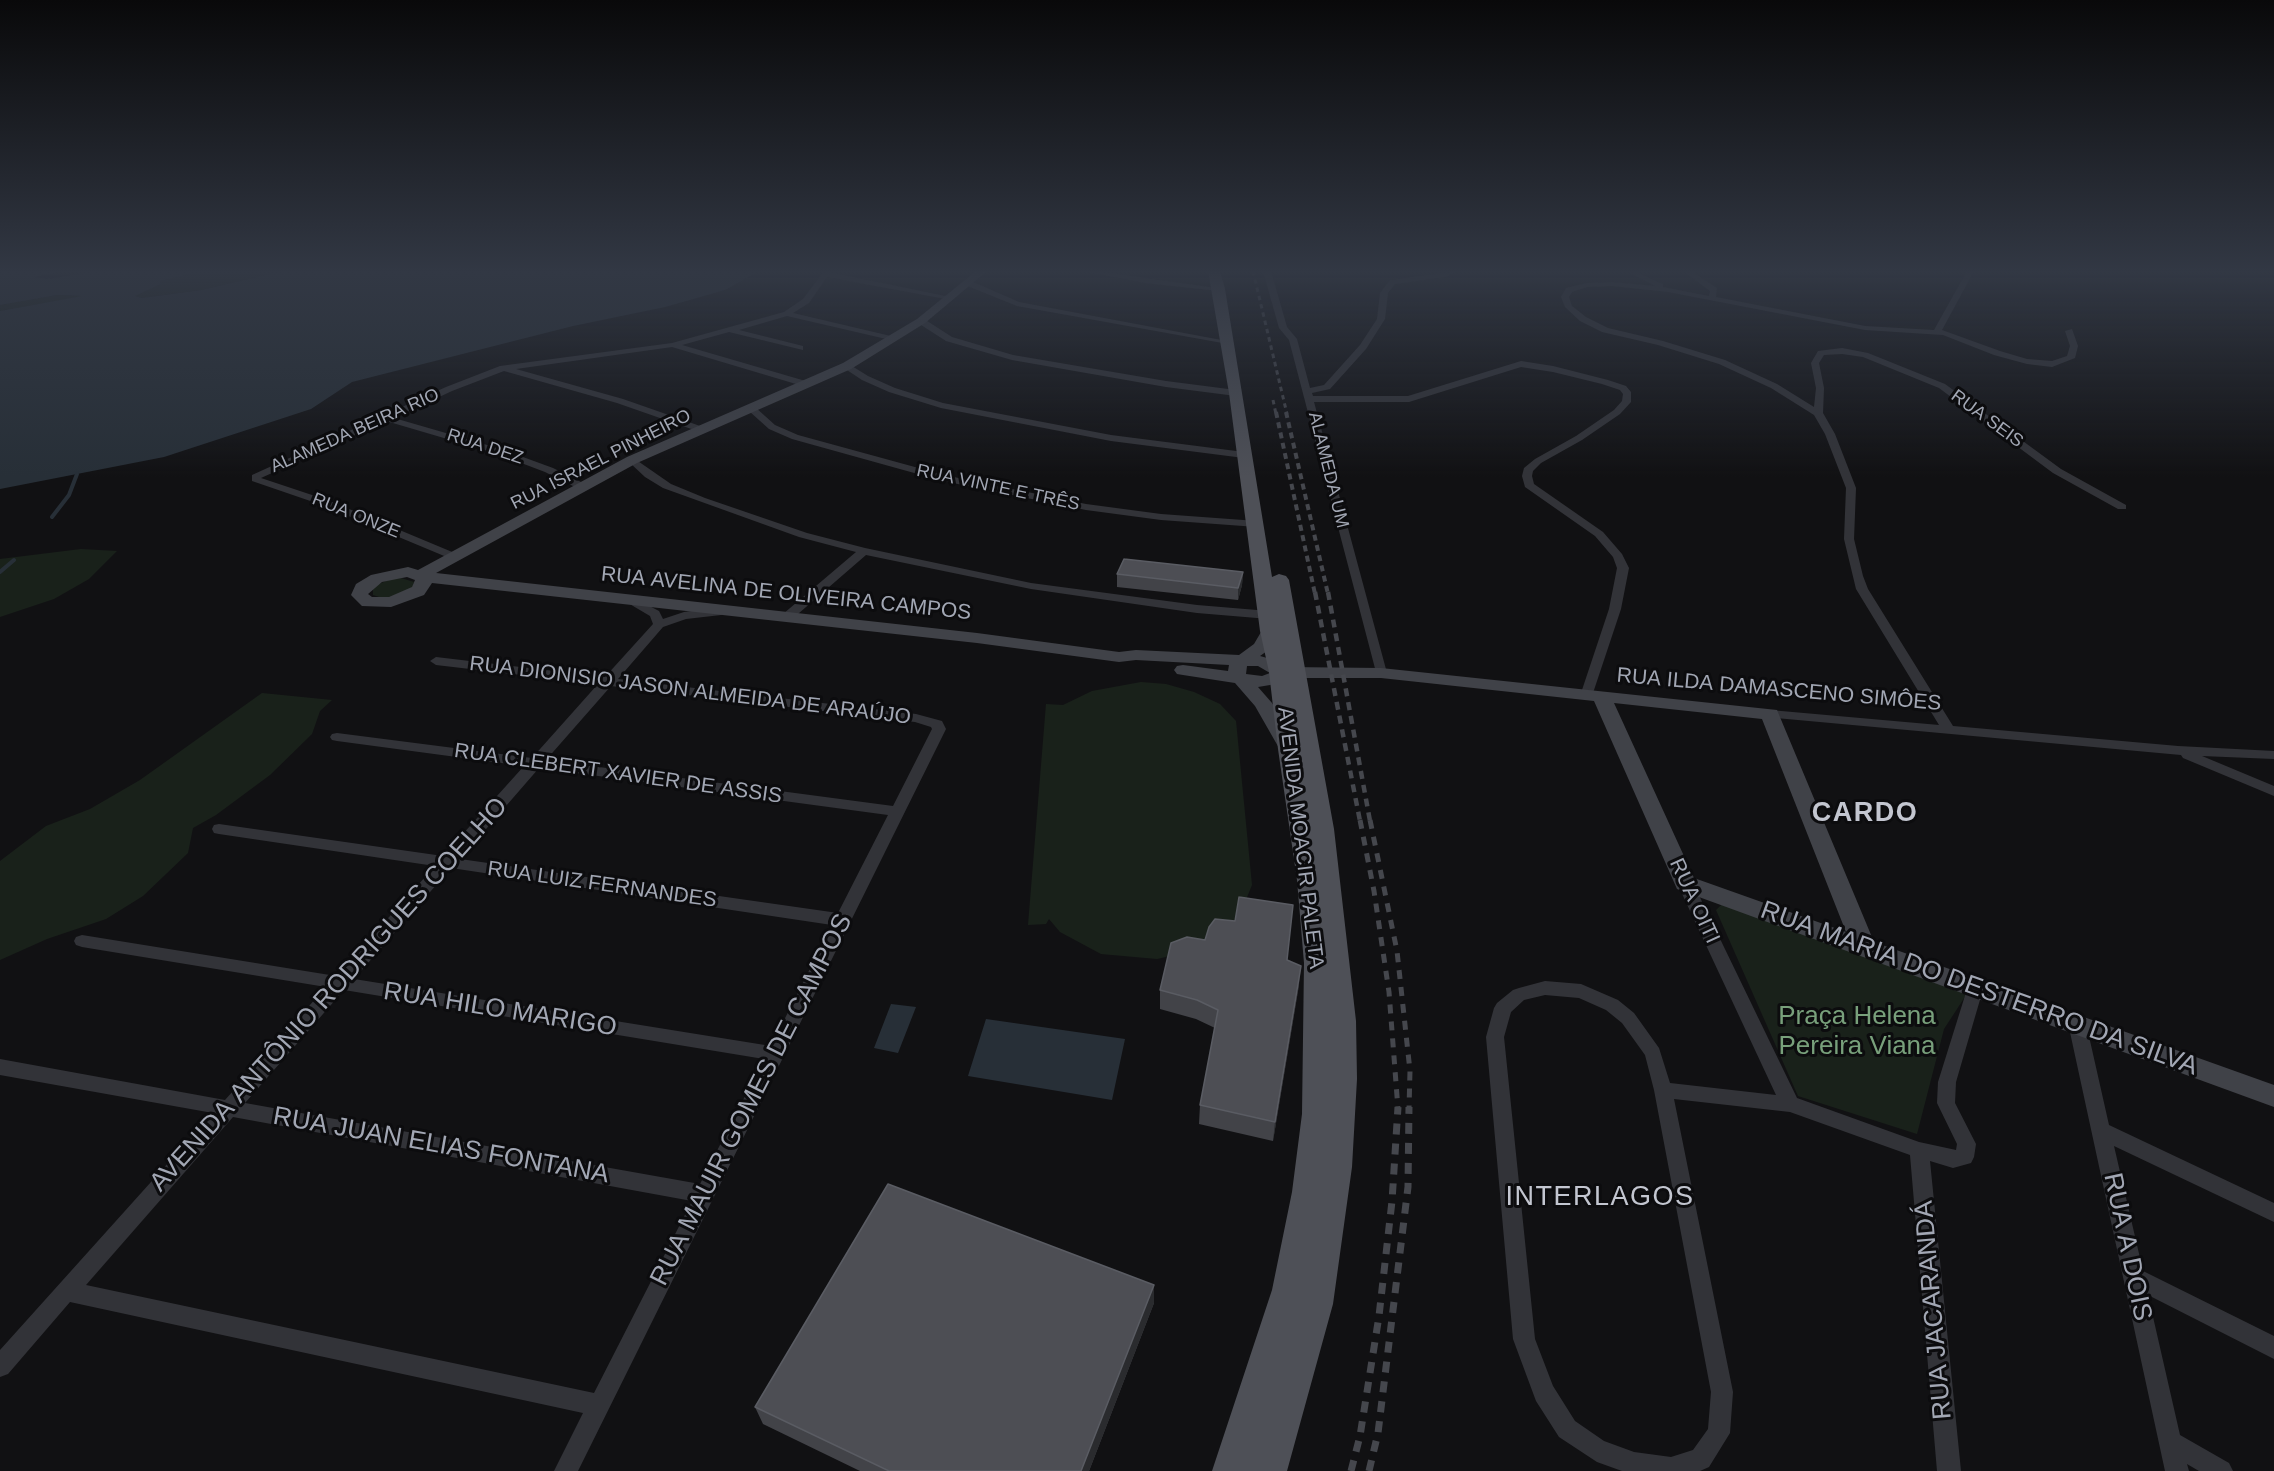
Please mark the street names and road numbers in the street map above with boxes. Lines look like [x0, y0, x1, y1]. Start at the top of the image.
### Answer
street label: ALAMEDA BEIRA RIO [267, 384, 443, 478]
street label: RUA SEIS [1947, 386, 2027, 452]
street label: RUA ISRAEL PINHEIRO [507, 405, 695, 515]
street label: ALAMEDA UM [1303, 410, 1353, 530]
street label: RUA DEZ [444, 425, 526, 469]
street label: RUA VINTE E TRÊS [915, 460, 1081, 516]
street label: RUA ONZE [309, 489, 403, 543]
street label: RUA AVELINA DE OLIVEIRA CAMPOS [600, 562, 972, 626]
street label: RUA DIONISIO JASON ALMEIDA DE ARAÚJO [468, 651, 912, 731]
street label: RUA ILDA DAMASCENO SIMÔES [1616, 663, 1942, 717]
street label: AVENIDA MOACIR PALETA [1271, 706, 1329, 970]
street label: RUA CLEBERT XAVIER DE ASSIS [453, 739, 783, 809]
street label: AVENIDA ANTÔNIO RODRIGUES COELHO [144, 791, 514, 1199]
street label: RUA OITI [1663, 854, 1725, 948]
street label: RUA LUIZ FERNANDES [486, 856, 718, 914]
street label: RUA MARIA DO DESTERRO DA SILVA [1756, 895, 2202, 1083]
street label: RUA MAUIR GOMES DE CAMPOS [644, 909, 860, 1291]
street label: RUA HILO MARIGO [381, 976, 619, 1044]
street label: RUA JUAN ELIAS FONTANA [271, 1101, 611, 1191]
street label: RUA A DOIS [2096, 1170, 2158, 1324]
street label: RUA JACARANDÁ [1909, 1199, 1959, 1421]

